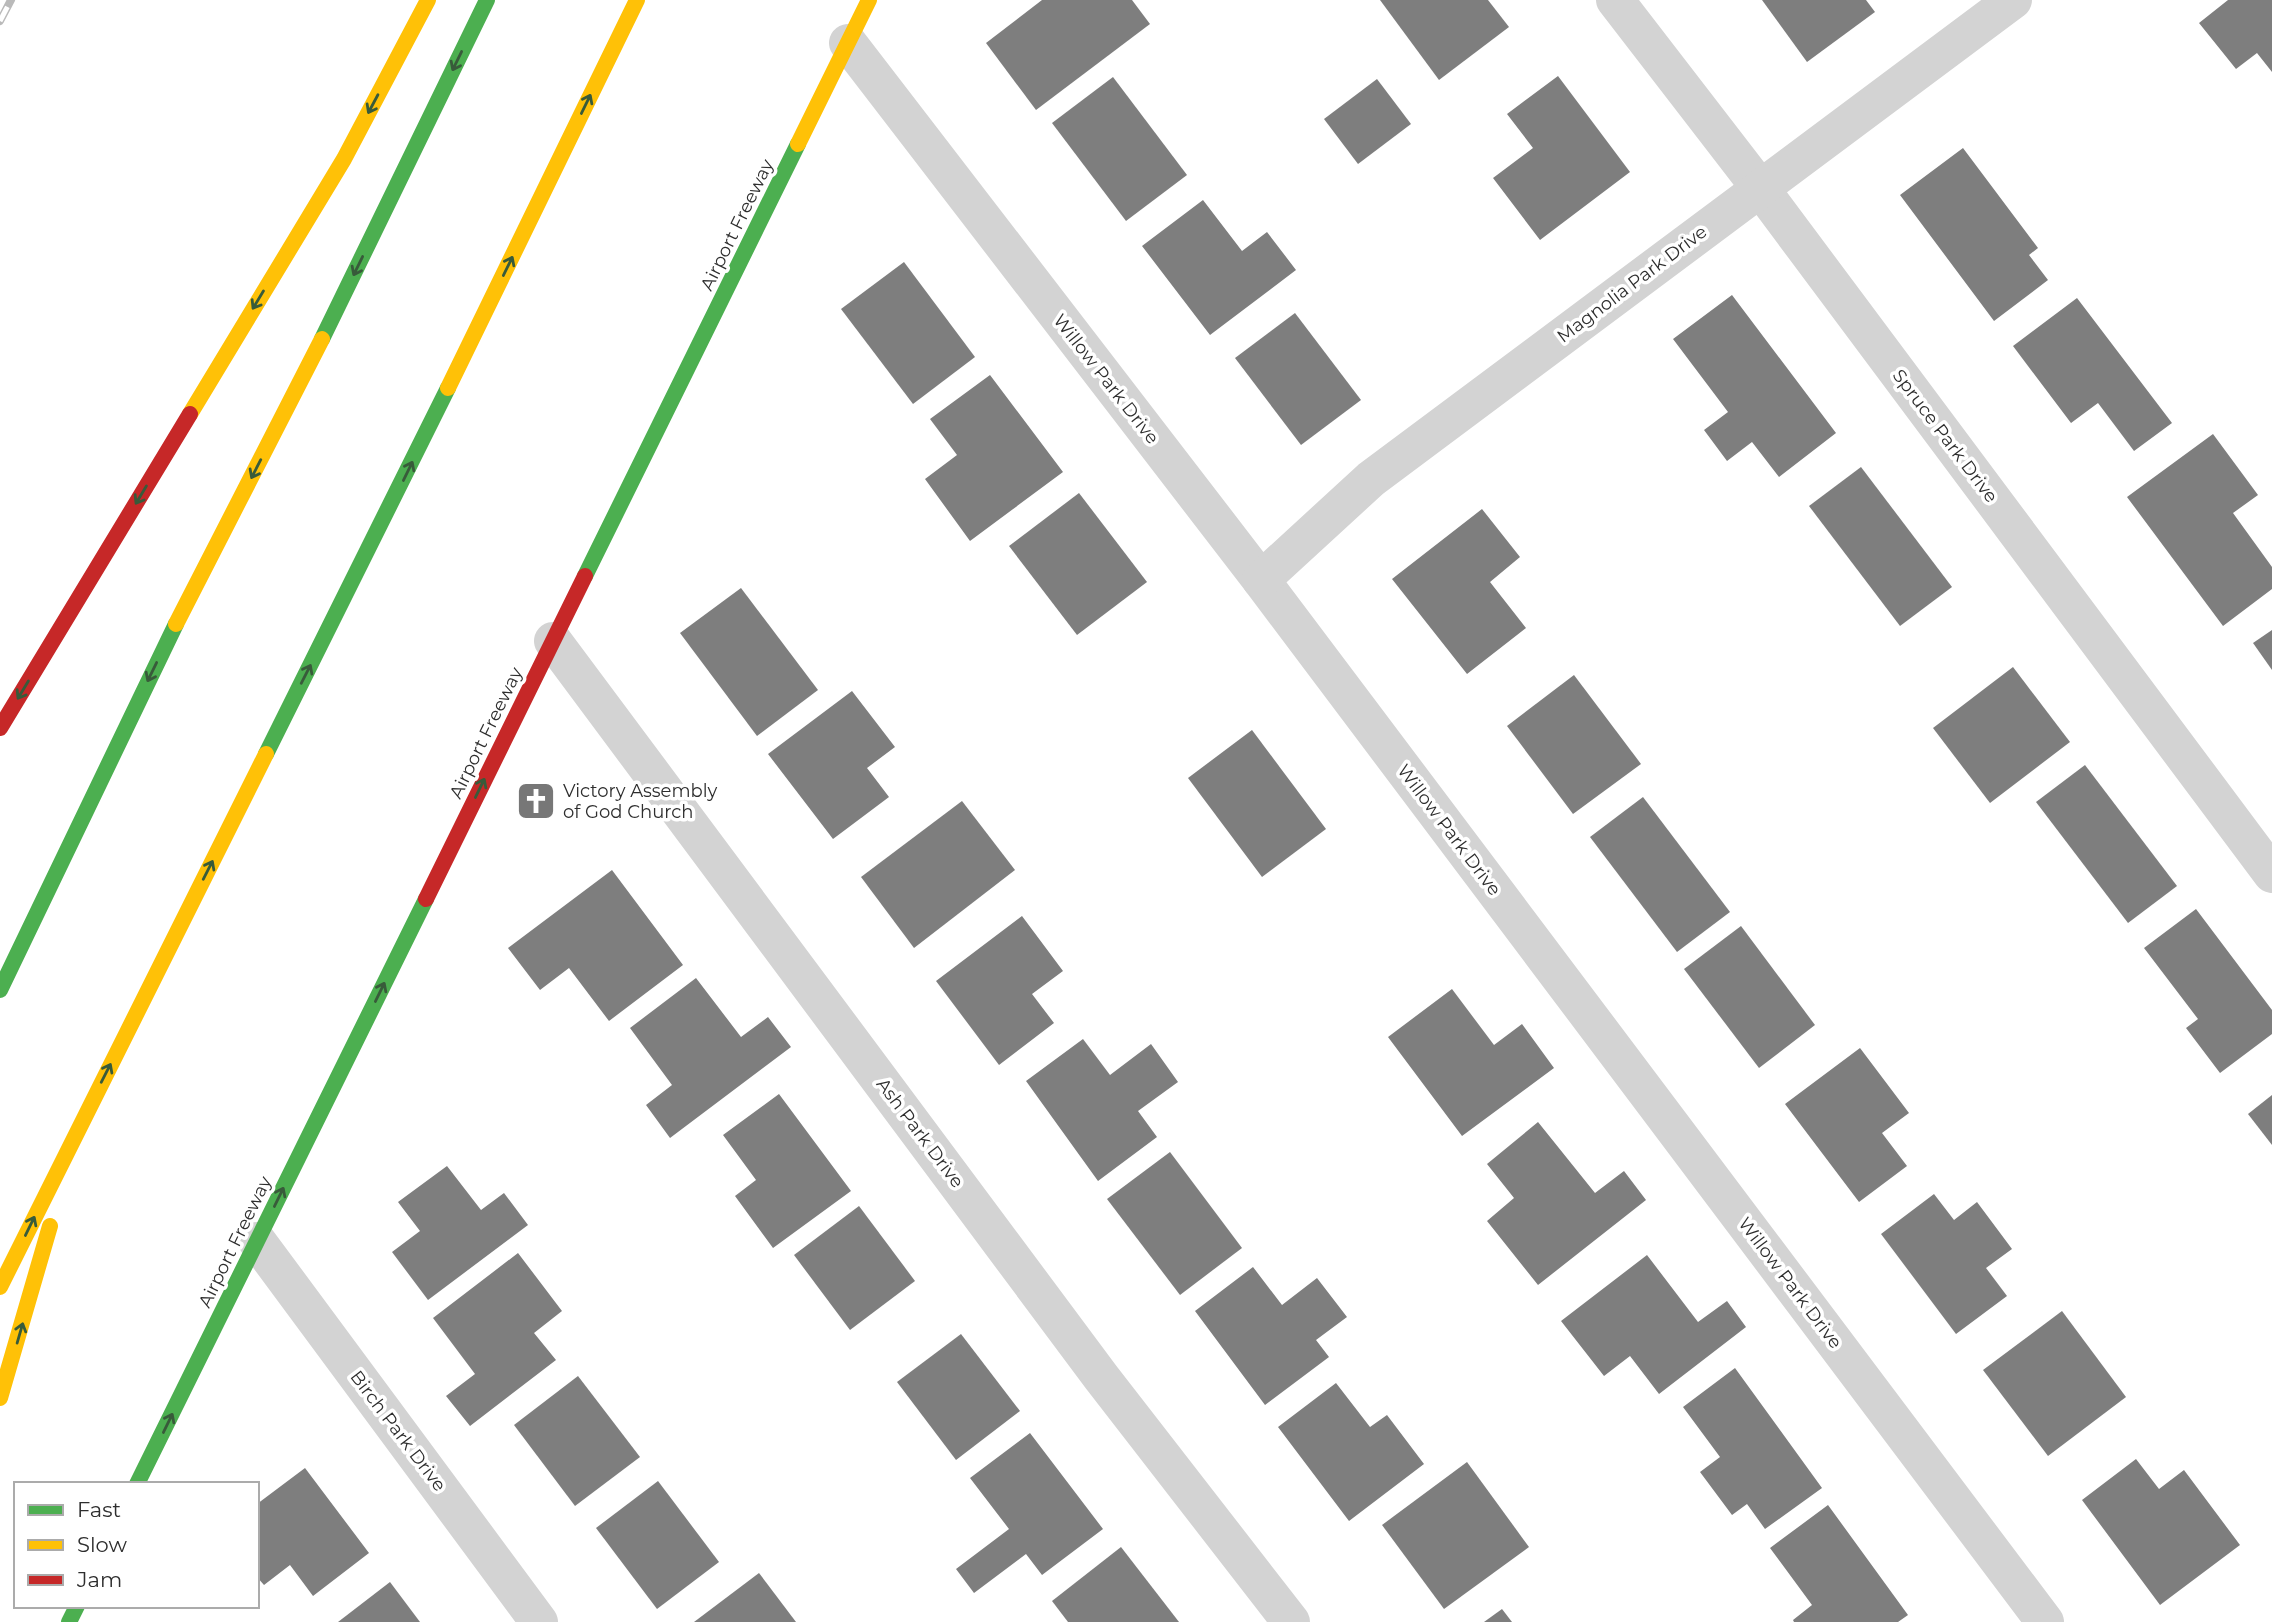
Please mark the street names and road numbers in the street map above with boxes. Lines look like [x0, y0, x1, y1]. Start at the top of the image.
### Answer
street label: Airport Freeway [696, 156, 778, 294]
street label: Magnolia Park Drive [1553, 220, 1711, 347]
street label: Willow Park Drive [1048, 310, 1164, 448]
street label: Spruce Park Drive [1888, 365, 2002, 507]
street label: Airport Freeway [445, 664, 527, 802]
street label: Willow Park Drive [1392, 760, 1506, 900]
street label: Ash Park Drive [872, 1074, 968, 1192]
street label: Airport Freeway [194, 1173, 276, 1311]
street label: Willow Park Drive [1733, 1213, 1847, 1353]
street label: Birch Park Drive [346, 1366, 451, 1496]

